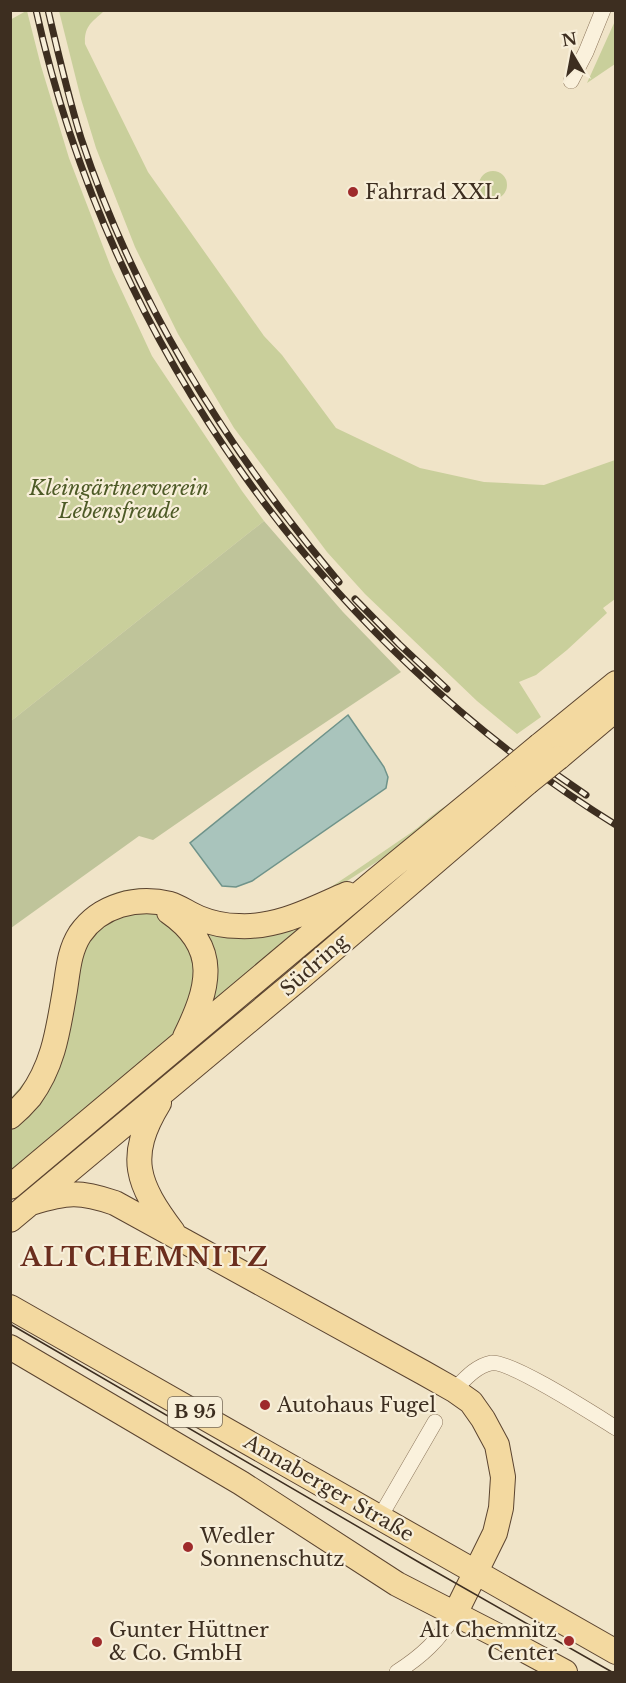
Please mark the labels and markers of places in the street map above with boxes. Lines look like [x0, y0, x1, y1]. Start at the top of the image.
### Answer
place label: Fahrrad XXL [365, 180, 499, 204]
marker: Fahrrad XXL [346, 185, 360, 199]
place label: Autohaus Fugel [276, 1393, 436, 1417]
marker: Autohaus Fugel [258, 1398, 272, 1412]
place label: Wedler Sonnenschutz [199, 1524, 344, 1571]
marker: Wedler Sonnenschutz [181, 1540, 195, 1554]
place label: Gunter Hüttner & Co. GmbH [109, 1618, 269, 1665]
place label: Alt Chemnitz Center [419, 1618, 557, 1665]
marker: Alt Chemnitz Center [562, 1634, 576, 1648]
marker: Gunter Hüttner & Co. GmbH [90, 1635, 104, 1649]

